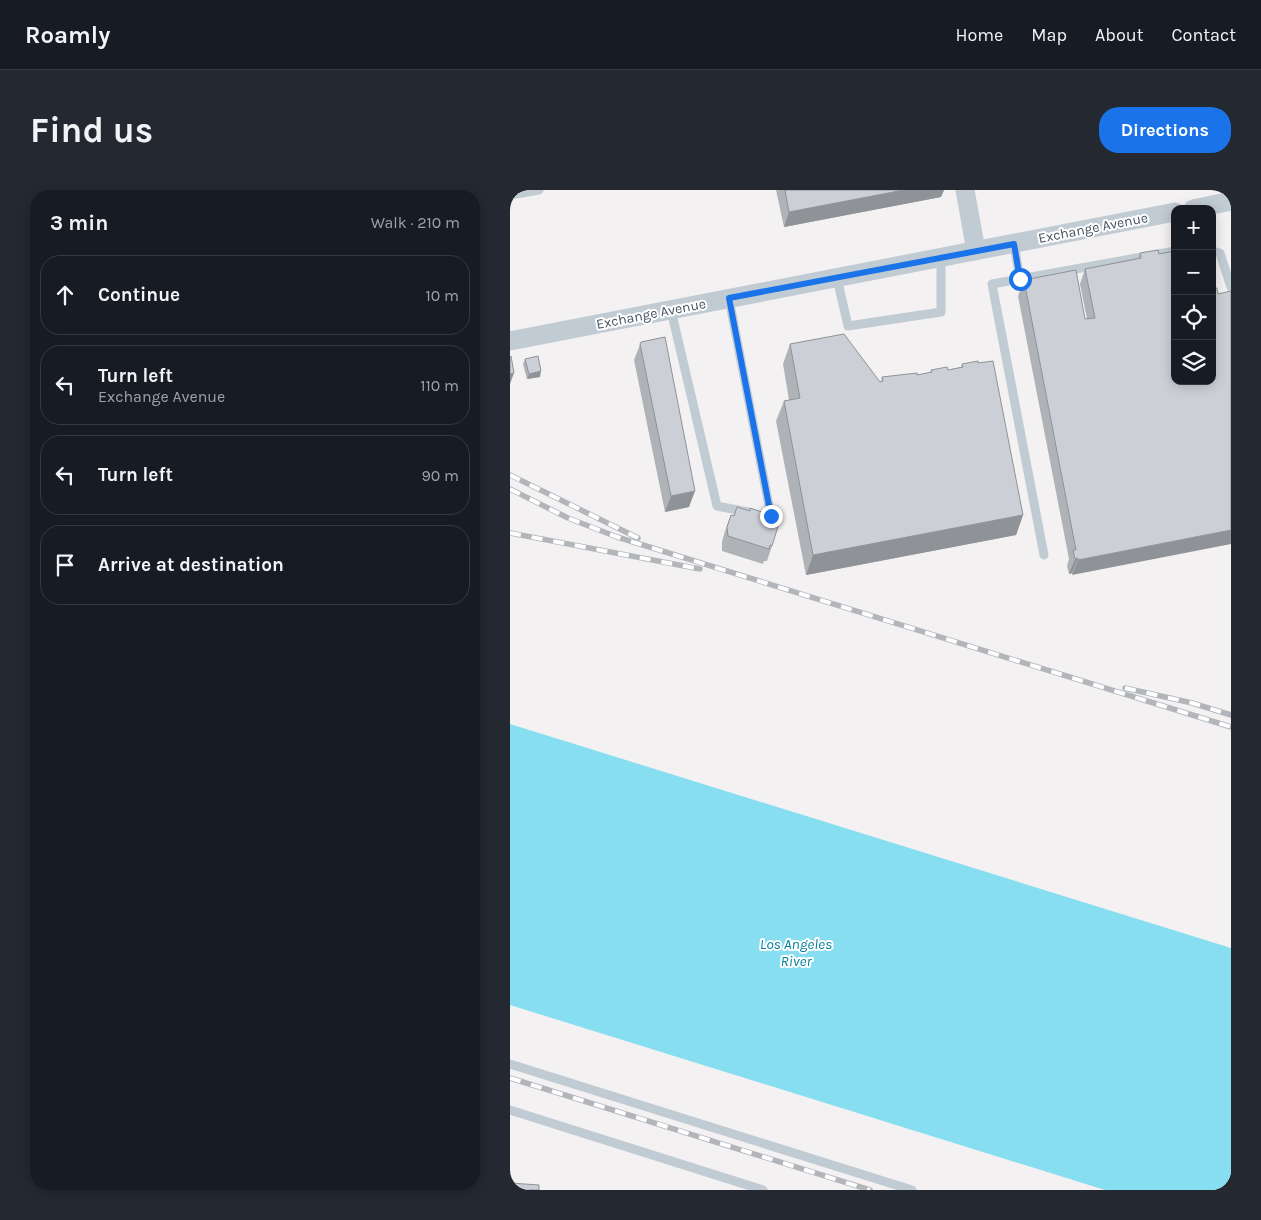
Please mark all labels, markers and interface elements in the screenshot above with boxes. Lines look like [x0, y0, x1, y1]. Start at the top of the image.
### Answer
text: Roamly [25, 21, 110, 49]
text: Home [955, 24, 1003, 46]
text: Map [1031, 24, 1067, 46]
text: About [1095, 24, 1144, 46]
text: Contact [1172, 24, 1236, 46]
button: Directions [1099, 107, 1231, 153]
text: Find us [30, 110, 153, 151]
map controls [1171, 205, 1216, 385]
button: + [1171, 205, 1216, 250]
street label: Exchange Avenue [1037, 209, 1149, 247]
text: 3 min [50, 211, 108, 235]
text: Walk · 210 m [371, 213, 460, 232]
button: − [1171, 250, 1216, 295]
route start [1009, 268, 1032, 291]
icon: ahead [51, 281, 79, 309]
text: Continue [98, 284, 180, 306]
text: 10 m [425, 286, 459, 305]
street label: Exchange Avenue [595, 295, 707, 333]
button: locate [1171, 295, 1216, 340]
button: layers [1171, 340, 1216, 385]
text: Turn left [98, 365, 173, 387]
icon: left [51, 371, 79, 399]
text: 110 m [420, 376, 459, 395]
text: Exchange Avenue [98, 387, 225, 406]
icon: left [51, 461, 79, 489]
text: Turn left [98, 464, 173, 486]
text: 90 m [421, 466, 459, 485]
route end [760, 505, 783, 528]
icon: arrive [51, 551, 79, 579]
text: Arrive at destination [98, 554, 284, 576]
water label: Los Angeles River [760, 935, 832, 970]

